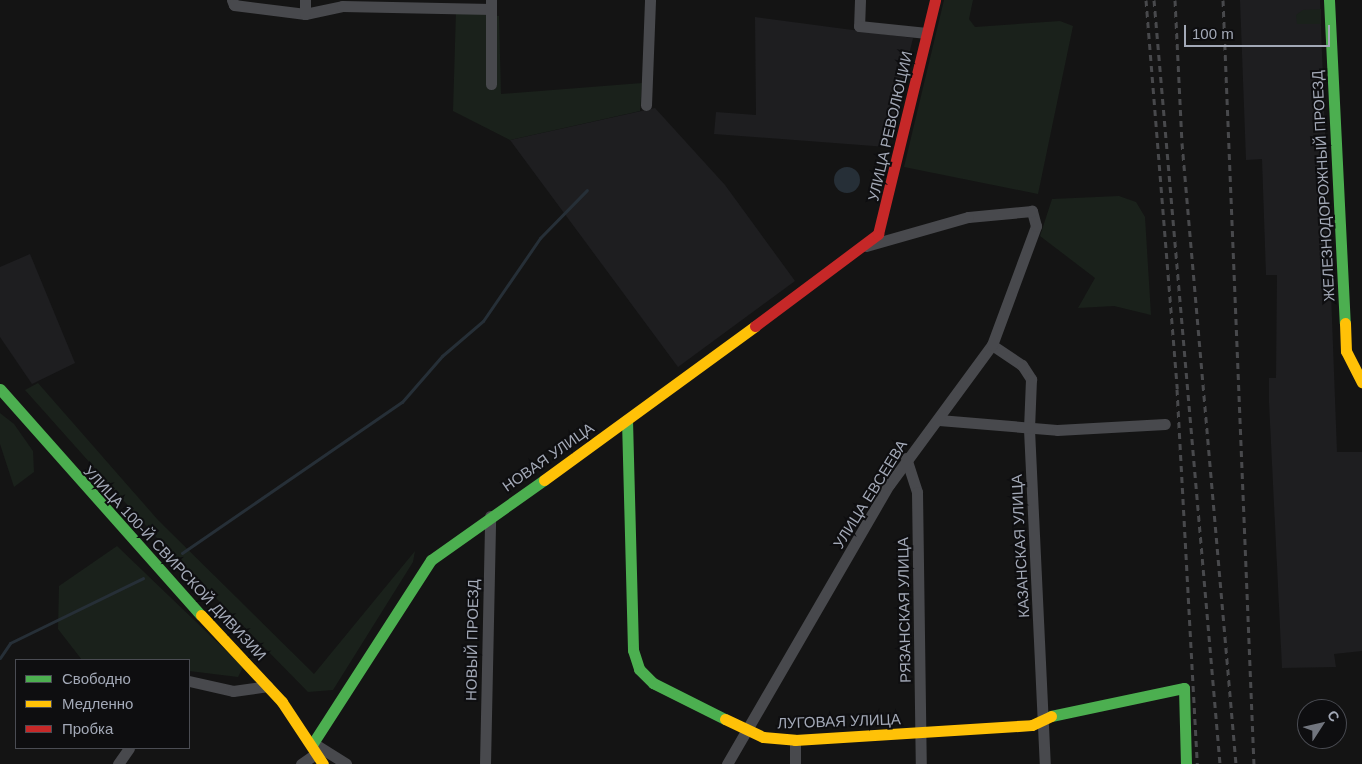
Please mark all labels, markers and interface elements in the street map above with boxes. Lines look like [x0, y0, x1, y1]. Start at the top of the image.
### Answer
scale bar [1187, 15, 1333, 47]
text: 100 m [1192, 25, 1234, 42]
street label: УЛИЦА РЕВОЛЮЦИИ [864, 49, 916, 203]
street label: ЖЕЛЕЗНОДОРОЖНЫЙ ПРОЕЗД [1308, 70, 1338, 302]
street label: НОВАЯ УЛИЦА [499, 419, 597, 495]
street label: УЛИЦА ЕВСЕЕВА [829, 436, 911, 552]
street label: УЛИЦА 100-Й СВИРСКОЙ ДИВИЗИИ [80, 462, 270, 664]
street label: КАЗАНСКАЯ УЛИЦА [1007, 474, 1033, 618]
street label: РЯЗАНСКАЯ УЛИЦА [894, 537, 914, 683]
street label: НОВЫЙ ПРОЕЗД [462, 579, 482, 701]
legend [15, 659, 190, 749]
text: Свободно [62, 670, 131, 687]
text: Медленно [62, 695, 133, 712]
north arrow [1297, 699, 1347, 749]
text: С [1324, 707, 1343, 725]
street label: ЛУГОВАЯ УЛИЦА [777, 710, 901, 732]
text: Пробка [62, 720, 113, 737]

